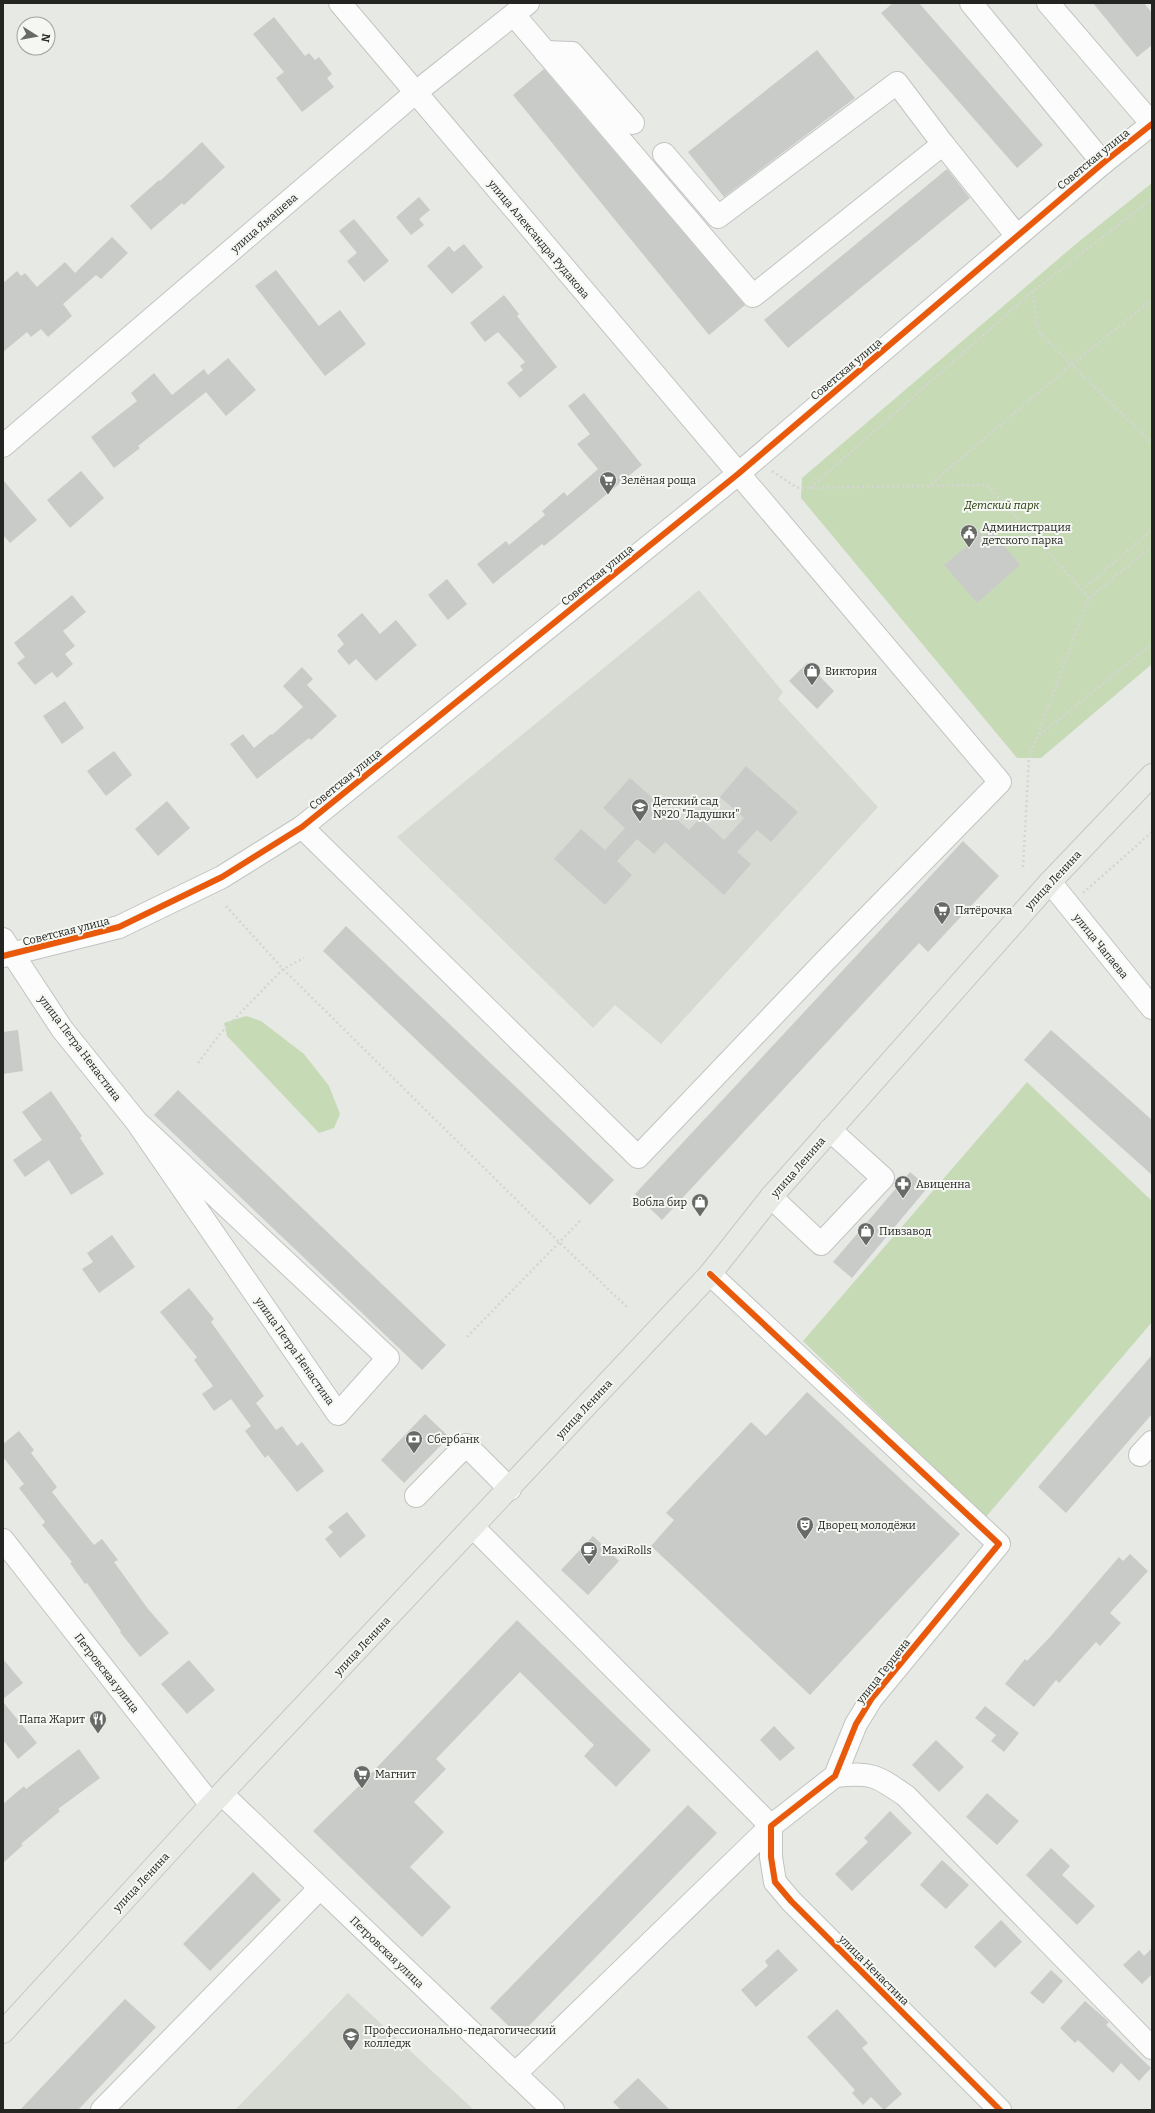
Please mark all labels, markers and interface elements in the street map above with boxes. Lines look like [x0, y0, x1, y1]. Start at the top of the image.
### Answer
north arrow [16, 16, 56, 56]
text: N [38, 32, 53, 44]
street label: Советская улица [1055, 126, 1132, 192]
street label: улица Александра Рудакова [484, 177, 592, 301]
street label: улица Ямашева [228, 191, 300, 257]
street label: Советская улица [808, 336, 885, 403]
supermarket icon: Зелёная роща [598, 470, 618, 495]
place label: Зелёная роща [621, 474, 696, 487]
park label: Детский парк [963, 499, 1040, 512]
place label: Администрация детского парка [982, 521, 1071, 547]
public building icon: Администрация детского парка [959, 523, 979, 548]
street label: Советская улица [559, 542, 636, 608]
shop icon: Виктория [802, 661, 822, 686]
place label: Виктория [825, 665, 877, 678]
street label: Советская улица [307, 746, 384, 812]
place label: Детский сад №20 "Ладушки" [653, 795, 739, 821]
school or university icon: Детский сад №20 "Ладушки" [630, 797, 650, 822]
street label: улица Ленина [1022, 848, 1084, 913]
supermarket icon: Пятёрочка [932, 900, 952, 925]
place label: Пятёрочка [955, 904, 1012, 917]
street label: улица Чапаева [1070, 911, 1131, 981]
street label: Советская улица [21, 914, 111, 949]
street label: улица Петра Ненастина [35, 992, 124, 1104]
street label: улица Ленина [768, 1134, 828, 1201]
pharmacy icon: Авиценна [893, 1174, 913, 1199]
place label: Авиценна [916, 1178, 971, 1191]
shop icon: Вобла бир [690, 1192, 710, 1217]
place label: Вобла бир [632, 1196, 687, 1209]
shop icon: Пивзавод [856, 1221, 876, 1246]
place label: Пивзавод [879, 1225, 932, 1238]
street label: улица Петра Ненастина [252, 1294, 337, 1408]
street label: улица Ленина [553, 1377, 615, 1442]
bank icon: Сбербанк [404, 1429, 424, 1454]
place label: Сбербанк [427, 1433, 480, 1446]
theatre icon: Дворец молодёжи [795, 1515, 815, 1540]
place label: Дворец молодёжи [818, 1519, 916, 1532]
cafe icon: MaxiRolls [579, 1540, 599, 1565]
place label: MaxiRolls [602, 1544, 652, 1557]
street label: улица Ленина [331, 1614, 393, 1679]
street label: Петровская улица [72, 1631, 142, 1716]
street label: улица Герцена [853, 1636, 913, 1707]
restaurant icon: Папа Жарит [88, 1709, 108, 1734]
place label: Папа Жарит [19, 1713, 85, 1726]
supermarket icon: Магнит [352, 1764, 372, 1789]
place label: Магнит [375, 1768, 416, 1781]
street label: улица Ленина [110, 1850, 172, 1915]
street label: Петровская улица [347, 1914, 426, 1991]
street label: улица Ненастина [835, 1932, 912, 2008]
place label: Профессионально-педагогический колледж [364, 2024, 556, 2050]
school or university icon: Профессионально-педагогический колледж [341, 2026, 361, 2051]

